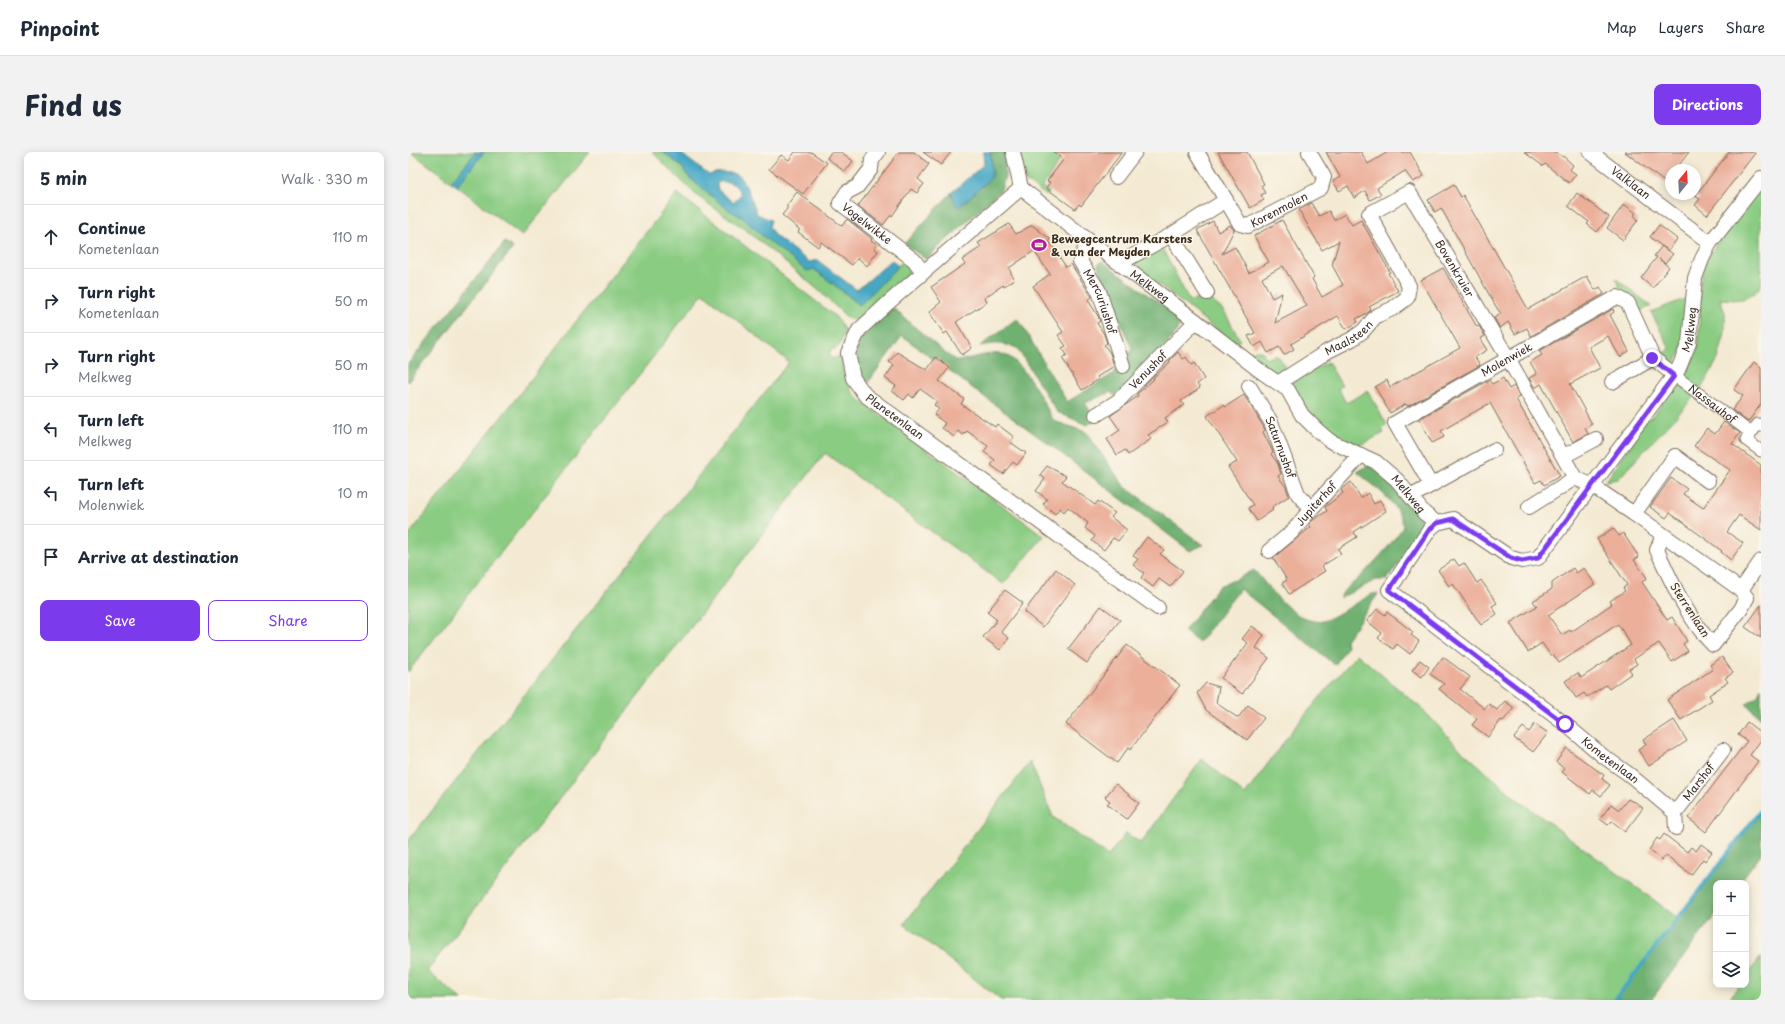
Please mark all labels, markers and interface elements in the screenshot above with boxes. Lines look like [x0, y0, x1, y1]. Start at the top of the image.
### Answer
text: Pinpoint [20, 14, 100, 42]
text: Map [1607, 17, 1637, 38]
text: Layers [1659, 17, 1704, 38]
text: Share [1726, 17, 1765, 38]
text: Find us [24, 83, 122, 126]
button: Directions [1654, 84, 1761, 125]
street label: Valklaan [1608, 162, 1654, 203]
north arrow [1665, 164, 1701, 200]
text: 5 min [40, 165, 87, 191]
text: Walk · 330 m [281, 169, 368, 188]
street label: Korenmolen [1247, 187, 1311, 231]
street label: Vogelwikke [839, 198, 896, 248]
text: Continue [78, 216, 146, 239]
icon: ahead [40, 226, 62, 248]
text: 110 m [333, 227, 368, 246]
place label: Beweegcentrum Karstens & van der Meyden [1051, 230, 1192, 260]
sports icon: Beweegcentrum Karstens & van der Meyden [1030, 236, 1048, 254]
street label: Bovenkruier [1431, 236, 1479, 300]
text: Kometenlaan [78, 239, 159, 258]
street label: Mercuriushof [1079, 265, 1121, 337]
street label: Melkweg [1127, 265, 1173, 306]
text: Turn right [78, 280, 155, 303]
icon: right [40, 290, 62, 312]
text: 50 m [334, 291, 368, 310]
text: Kometenlaan [78, 303, 159, 322]
street label: Melkweg [1677, 306, 1700, 355]
street label: Maalsteen [1321, 316, 1377, 359]
street label: Molenwiek [1478, 338, 1535, 381]
text: Turn right [78, 344, 155, 367]
street label: Venushof [1125, 346, 1171, 393]
route end [1643, 349, 1661, 367]
icon: right [40, 354, 62, 376]
text: 50 m [334, 355, 368, 374]
text: Melkweg [78, 367, 132, 386]
street label: Nassauhof [1685, 380, 1741, 428]
street label: Planetenlaan [862, 389, 928, 443]
text: Turn left [78, 408, 144, 431]
street label: Saturnushof [1261, 413, 1300, 481]
icon: left [40, 418, 62, 440]
text: 110 m [333, 419, 368, 438]
text: Melkweg [78, 431, 132, 450]
street label: Melkweg [1388, 471, 1430, 517]
text: Turn left [78, 472, 144, 495]
street label: Jupiterhof [1291, 477, 1341, 529]
icon: left [40, 482, 62, 504]
text: 10 m [338, 483, 368, 502]
text: Molenwiek [78, 495, 144, 514]
text: Arrive at destination [78, 545, 239, 568]
icon: arrive [40, 546, 62, 568]
street label: Sterrenlaan [1666, 579, 1714, 640]
button: Save [40, 600, 200, 641]
button: Share [208, 600, 368, 641]
route start [1556, 715, 1574, 733]
street label: Kometenlaan [1578, 732, 1643, 787]
street label: Marshof [1678, 759, 1719, 804]
map controls [1713, 880, 1749, 988]
button: + [1713, 880, 1749, 916]
button: − [1713, 916, 1749, 952]
button: layers [1713, 952, 1749, 988]

